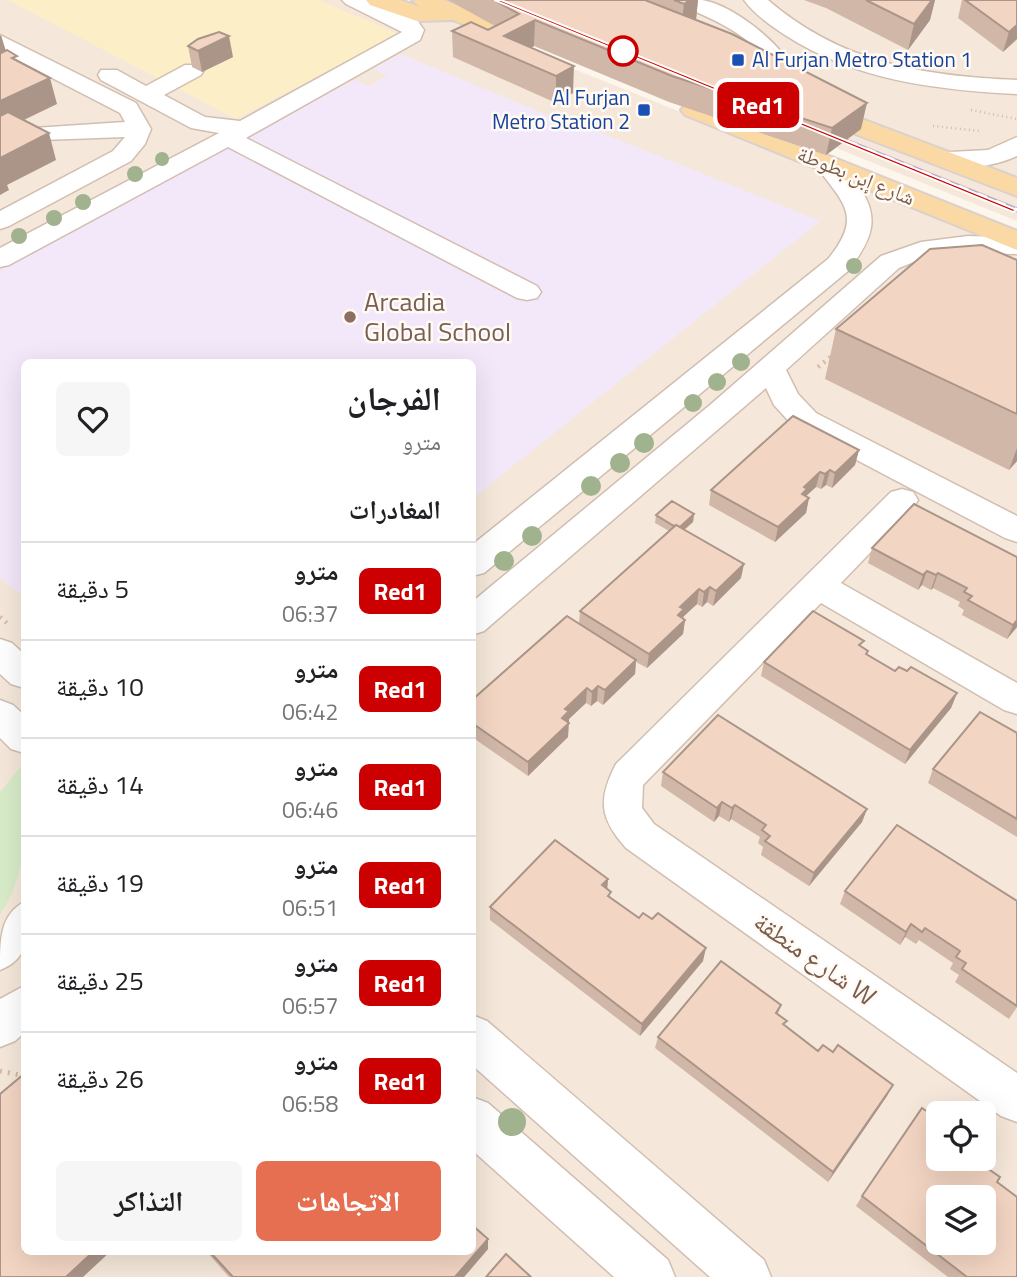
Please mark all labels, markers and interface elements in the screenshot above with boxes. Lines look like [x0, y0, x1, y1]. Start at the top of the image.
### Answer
unlabelled marker [608, 36, 638, 66]
place label: Al Furjan Metro Station 1 [752, 43, 972, 75]
marker: Al Furjan Metro Station 1 [730, 52, 746, 68]
place label: Al Furjan Metro Station 2 [492, 81, 630, 137]
line badge: Red1 [709, 82, 807, 128]
text: Red1 [731, 87, 785, 123]
marker: Al Furjan Metro Station 2 [636, 102, 652, 118]
street label: شارع إبن بطوطة [793, 137, 920, 213]
place label: Arcadia Global School [364, 282, 511, 351]
marker: Arcadia Global School [342, 309, 358, 325]
text: الفرجان [347, 373, 441, 423]
button: heart [56, 382, 130, 456]
text: مترو [402, 424, 441, 459]
text: المغادرات [349, 490, 441, 529]
text: مترو [294, 551, 338, 590]
text: 5 دقيقة [56, 569, 129, 608]
text: Red1 [373, 573, 427, 609]
text: 06:37 [282, 596, 338, 631]
text: مترو [294, 649, 338, 688]
text: 10 دقيقة [56, 667, 144, 706]
text: Red1 [373, 671, 427, 707]
text: 06:42 [282, 694, 338, 729]
text: مترو [294, 747, 338, 786]
text: 14 دقيقة [56, 765, 144, 804]
text: Red1 [373, 769, 427, 805]
text: 06:46 [282, 792, 338, 827]
text: مترو [294, 845, 338, 884]
text: 19 دقيقة [56, 863, 144, 902]
text: Red1 [373, 867, 427, 903]
text: 06:51 [282, 890, 338, 925]
street label: شارع منطقة W [746, 902, 884, 1015]
text: مترو [294, 943, 338, 982]
text: 25 دقيقة [56, 961, 144, 1000]
text: Red1 [373, 965, 427, 1001]
text: 06:57 [282, 988, 338, 1023]
text: مترو [294, 1041, 338, 1080]
text: 26 دقيقة [56, 1059, 144, 1098]
text: Red1 [373, 1063, 427, 1099]
text: 06:58 [282, 1086, 338, 1121]
map controls [926, 1101, 996, 1255]
button: locate [926, 1101, 996, 1171]
button: التذاكر [56, 1161, 242, 1241]
button: الاتجاهات [256, 1161, 441, 1241]
button: layers [926, 1185, 996, 1255]

